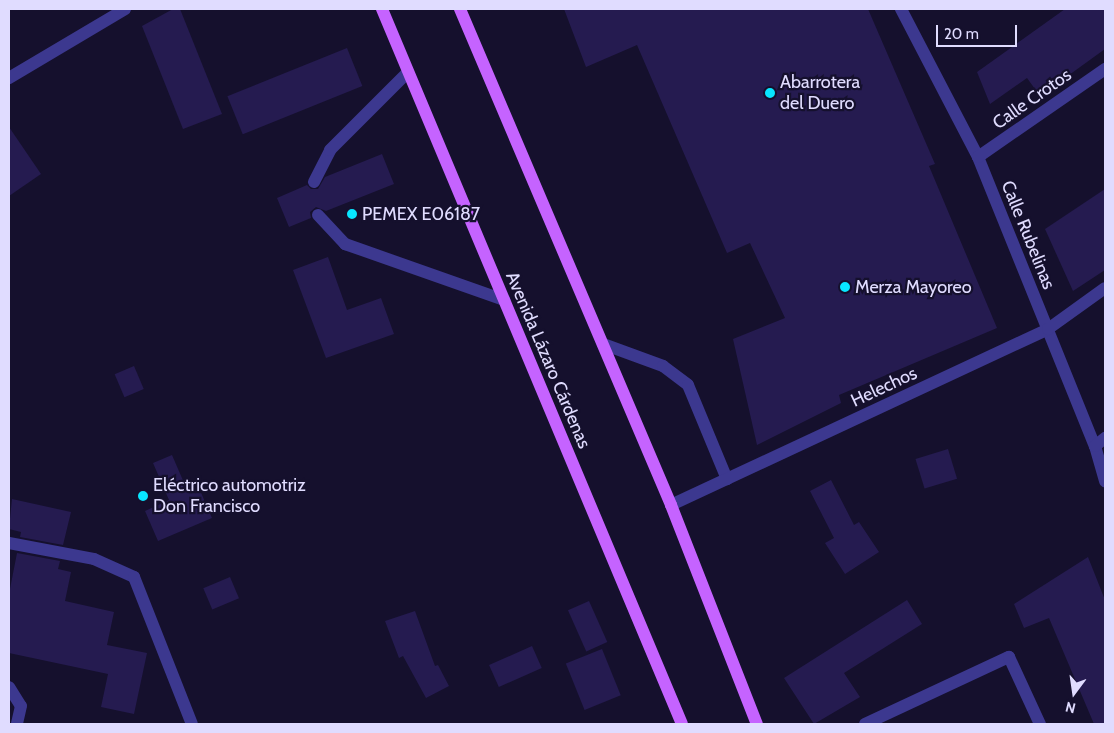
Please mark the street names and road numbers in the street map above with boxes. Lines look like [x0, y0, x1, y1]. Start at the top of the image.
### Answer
street label: Calle Crotos [989, 64, 1075, 134]
street label: Calle Rubelinas [996, 178, 1060, 292]
street label: Avenida Lázaro Cárdenas [501, 268, 595, 452]
street label: Helechos [848, 362, 920, 412]

